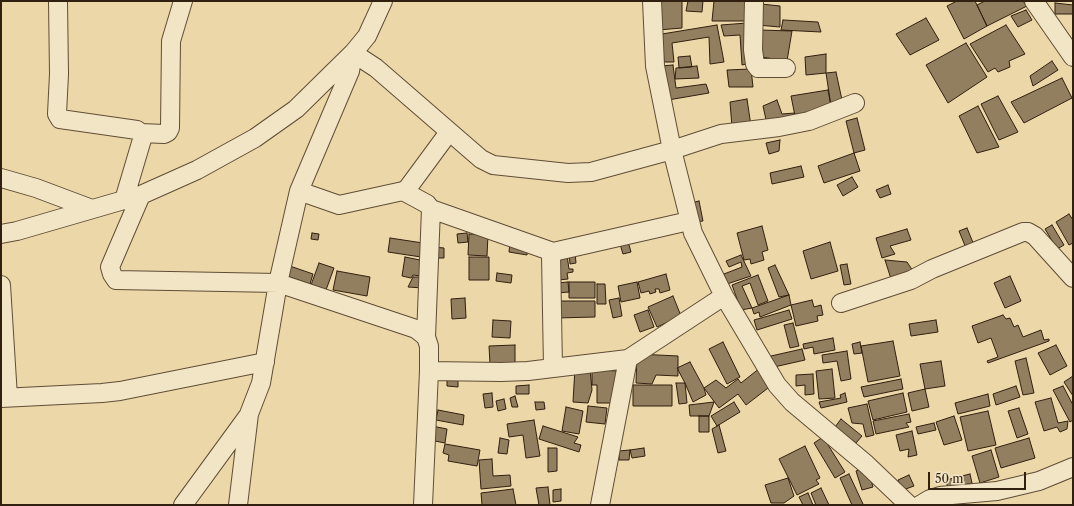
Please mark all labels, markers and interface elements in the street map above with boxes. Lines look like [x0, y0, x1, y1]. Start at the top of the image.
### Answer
scale bar [930, 464, 1028, 490]
text: 50 m [935, 471, 964, 486]

